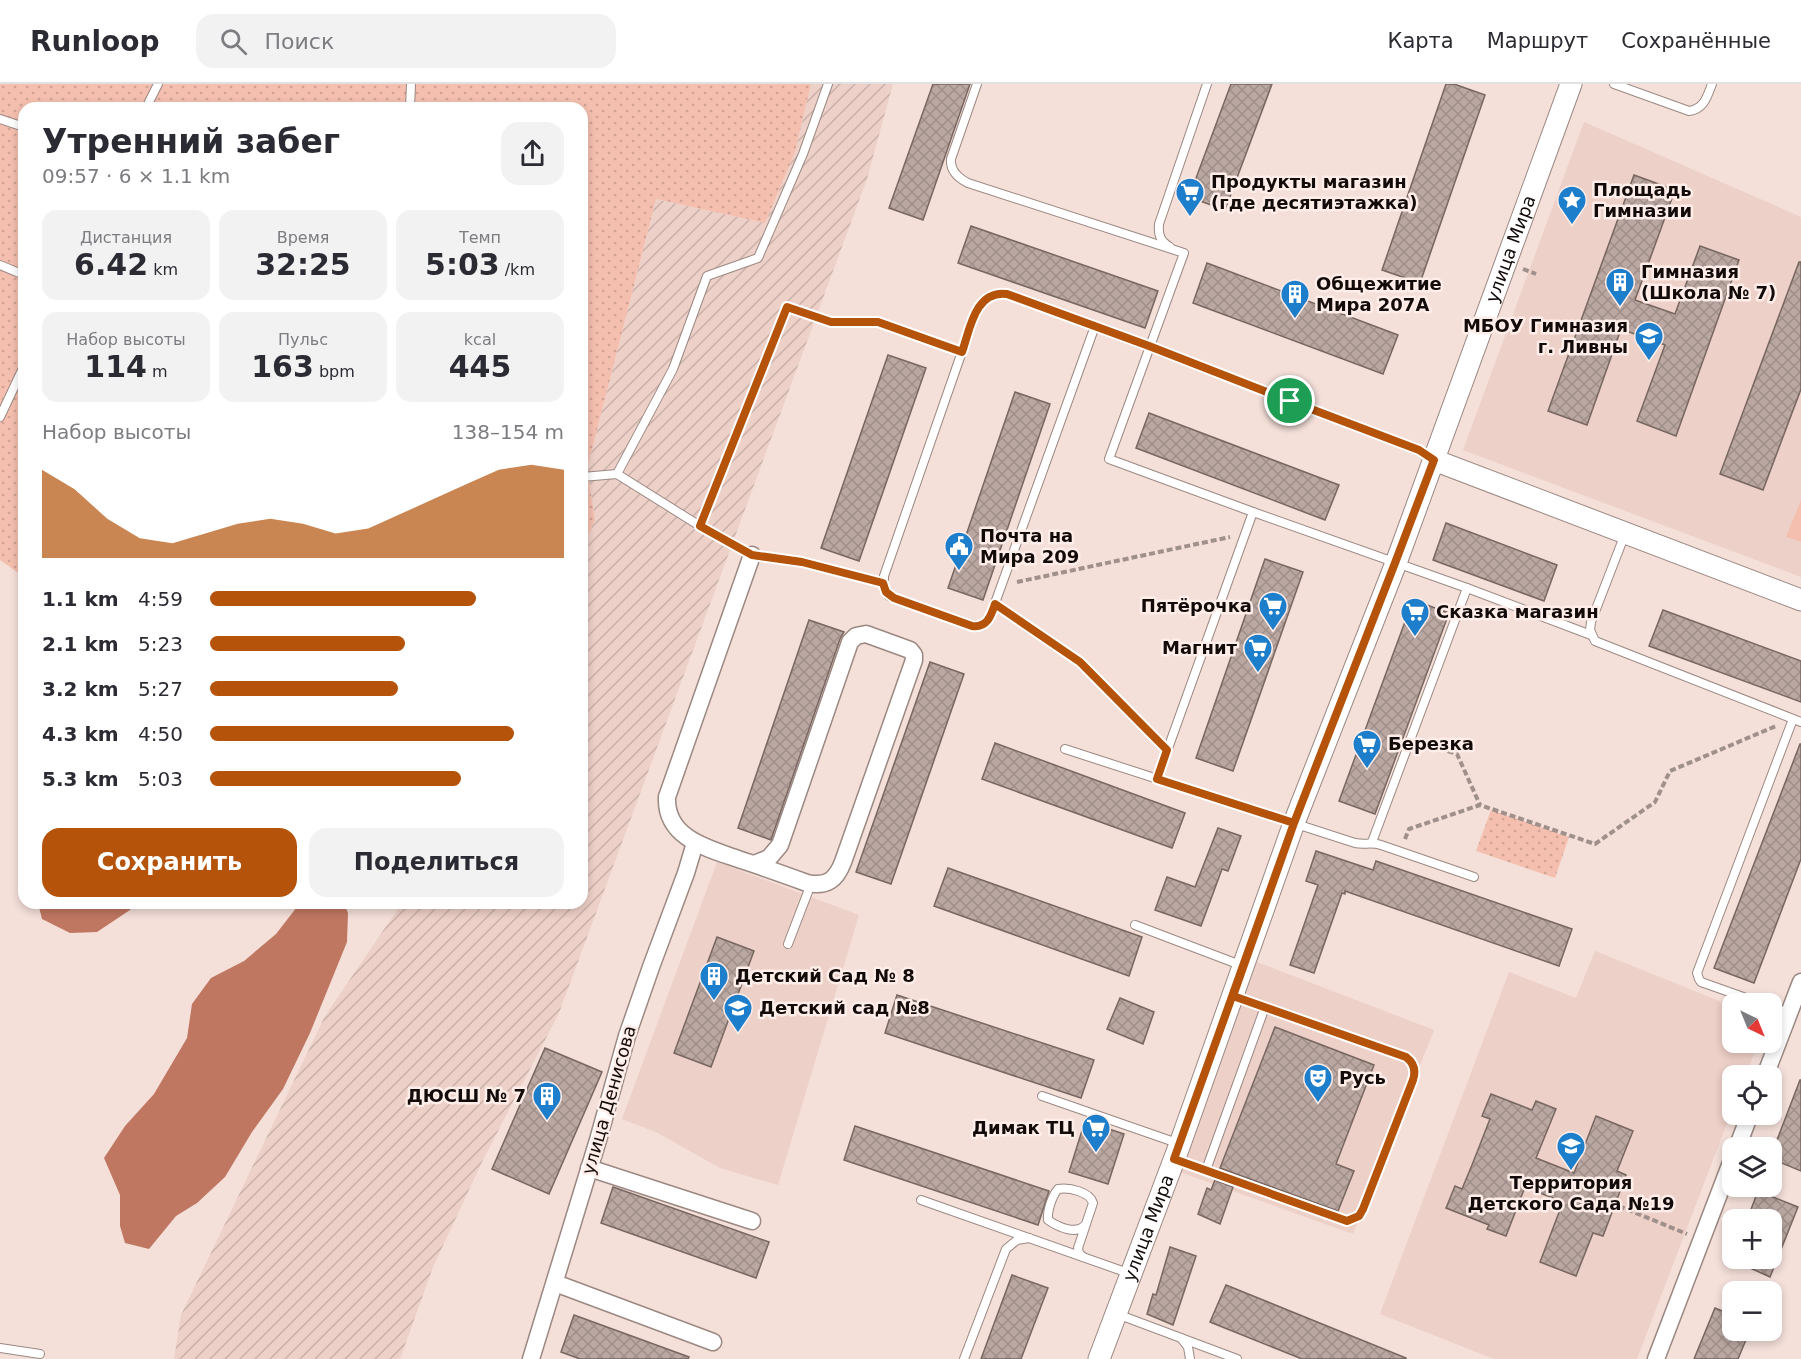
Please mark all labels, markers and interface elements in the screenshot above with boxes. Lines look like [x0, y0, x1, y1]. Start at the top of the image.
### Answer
search box [196, 14, 616, 68]
text: Runloop [30, 25, 160, 58]
icon: search [217, 25, 250, 58]
text: Поиск [265, 29, 334, 54]
text: Карта [1388, 29, 1454, 53]
text: Маршрут [1487, 29, 1588, 53]
text: Сохранённые [1621, 29, 1771, 53]
text: Утренний забег [42, 122, 340, 161]
button: share [501, 122, 564, 185]
text: 09:57 · 6 × 1.1 km [42, 164, 230, 188]
place label: Продукты магазин (где десятиэтажка) [1211, 171, 1417, 213]
supermarket icon: Продукты магазин (где десятиэтажка) [1174, 176, 1206, 218]
place label: Площадь Гимназии [1593, 179, 1692, 221]
place icon: Площадь Гимназии [1556, 184, 1588, 226]
street label: улица Мира [1481, 192, 1539, 305]
text: Дистанция [80, 228, 172, 247]
text: Время [277, 228, 329, 247]
text: Темп [459, 228, 501, 247]
text: 6.42 [74, 247, 148, 282]
text: 32:25 [255, 247, 351, 282]
text: 5:03 [425, 247, 500, 282]
text: km [148, 260, 178, 279]
text: /km [500, 260, 535, 279]
place label: Гимназия (Школа № 7) [1641, 261, 1776, 303]
building icon: Гимназия (Школа № 7) [1604, 266, 1636, 308]
place label: Общежитие Мира 207А [1316, 273, 1442, 315]
building icon: Общежитие Мира 207А [1279, 278, 1311, 320]
place label: МБОУ Гимназия г. Ливны [1463, 315, 1628, 357]
school or university icon: МБОУ Гимназия г. Ливны [1633, 320, 1665, 362]
text: Набор высоты [66, 330, 186, 349]
text: Пульс [278, 330, 328, 349]
text: kcal [464, 330, 496, 349]
text: 114 [84, 349, 147, 384]
text: 163 [251, 349, 314, 384]
text: 445 [449, 349, 511, 384]
text: m [147, 362, 168, 381]
text: bpm [314, 362, 355, 381]
pin [1264, 375, 1315, 426]
icon: arrive [1273, 384, 1306, 417]
text: Набор высоты [42, 420, 191, 444]
text: 138–154 m [452, 420, 564, 444]
place label: Почта на Мира 209 [980, 525, 1079, 567]
public building icon: Почта на Мира 209 [943, 530, 975, 572]
text: 1.1 km [42, 587, 119, 611]
text: 4:59 [138, 587, 183, 611]
supermarket icon: Пятёрочка [1257, 590, 1289, 632]
place label: Пятёрочка [1141, 595, 1252, 616]
supermarket icon: Сказка магазин [1399, 596, 1431, 638]
place label: Сказка магазин [1436, 601, 1599, 622]
text: 2.1 km [42, 632, 119, 656]
text: 5:23 [138, 632, 183, 656]
supermarket icon: Магнит [1242, 632, 1274, 674]
place label: Магнит [1162, 637, 1238, 658]
text: 3.2 km [42, 677, 119, 701]
text: 5:27 [138, 677, 183, 701]
text: 4.3 km [42, 722, 119, 746]
text: 4:50 [138, 722, 183, 746]
supermarket icon: Березка [1351, 728, 1383, 770]
place label: Березка [1388, 733, 1474, 754]
text: 5.3 km [42, 767, 119, 791]
text: 5:03 [138, 767, 183, 791]
button: Сохранить [42, 828, 297, 897]
button: Поделиться [309, 828, 564, 897]
building icon: Детский Сад № 8 [698, 960, 730, 1002]
place label: Детский Сад № 8 [735, 965, 915, 986]
school or university icon: Детский сад №8 [722, 992, 754, 1034]
north arrow [1722, 993, 1782, 1053]
map controls [1722, 993, 1782, 1341]
place label: Детский сад №8 [759, 997, 930, 1018]
street label: улица Денисова [577, 1023, 640, 1177]
theatre icon: Русь [1302, 1062, 1334, 1104]
button: locate [1722, 1065, 1782, 1125]
place label: Русь [1339, 1067, 1386, 1088]
building icon: ДЮСШ № 7 [531, 1080, 563, 1122]
place label: ДЮСШ № 7 [407, 1085, 526, 1106]
supermarket icon: Димак ТЦ [1080, 1112, 1112, 1154]
place label: Димак ТЦ [972, 1117, 1075, 1138]
school or university icon: Территория Детского Сада №19 [1555, 1130, 1587, 1172]
button: layers [1722, 1137, 1782, 1197]
street label: улица Мира [1118, 1171, 1178, 1284]
place label: Территория Детского Сада №19 [1468, 1172, 1674, 1214]
button: + [1722, 1209, 1782, 1269]
button: − [1722, 1281, 1782, 1341]

